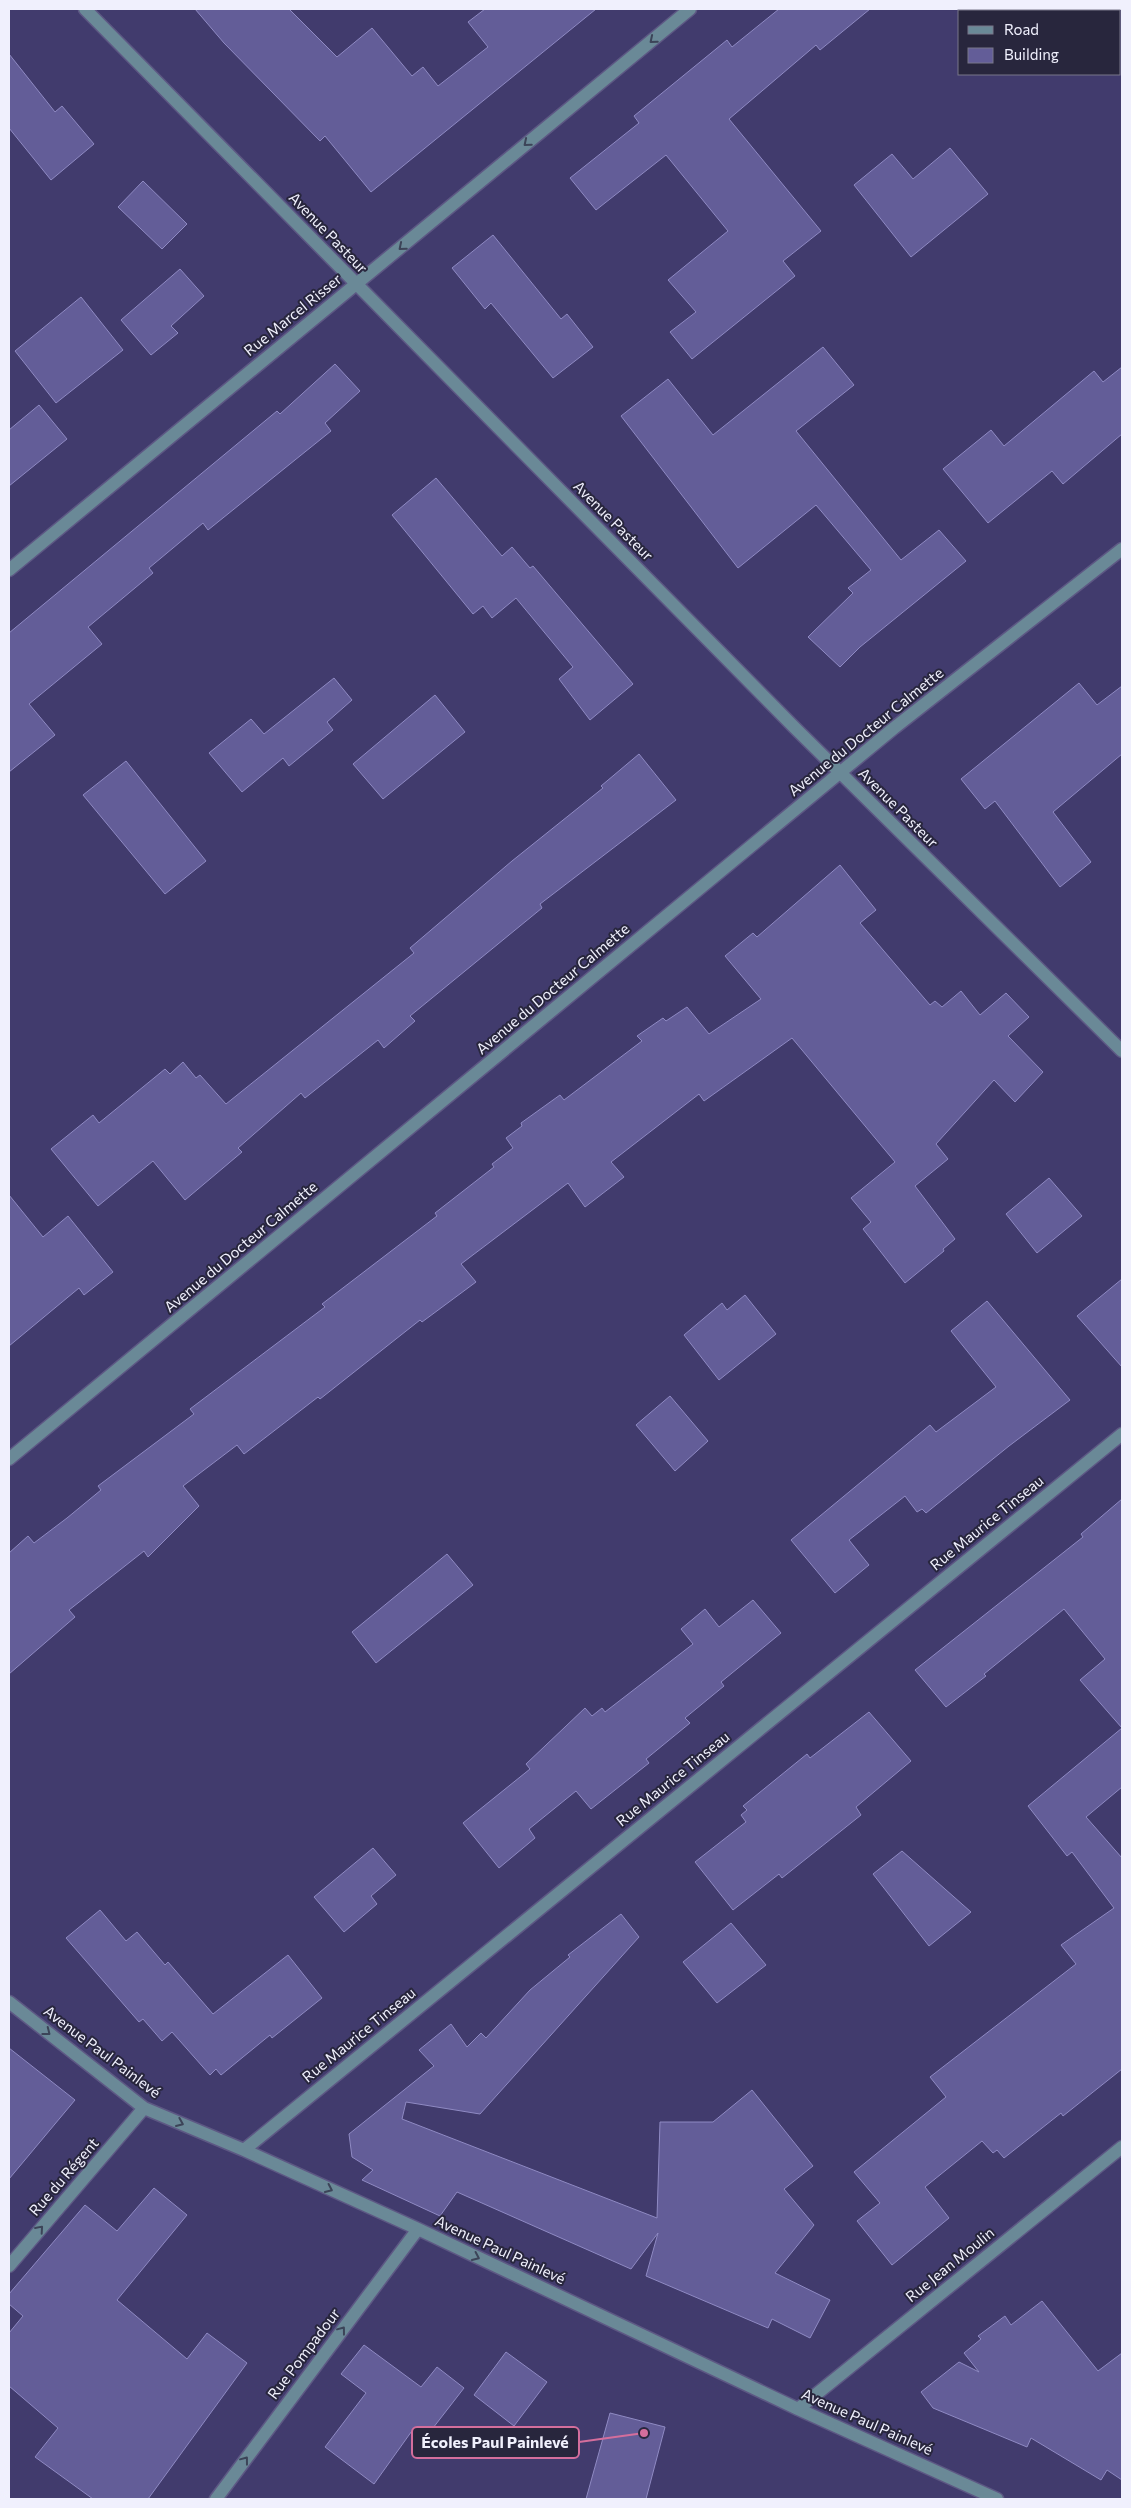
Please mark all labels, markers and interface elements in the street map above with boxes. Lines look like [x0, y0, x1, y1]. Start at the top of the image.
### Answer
legend [958, 10, 1121, 75]
text: Road [1004, 20, 1039, 38]
one-way arrow [649, 34, 658, 43]
text: Building [1004, 45, 1059, 63]
one-way arrow [524, 138, 533, 147]
street label: Avenue Pasteur [286, 188, 372, 276]
one-way arrow [399, 241, 408, 249]
street label: Rue Marcel Risser [240, 269, 345, 359]
street label: Avenue Pasteur [570, 477, 657, 564]
street label: Avenue du Docteur Calmette [784, 663, 947, 799]
street label: Avenue Pasteur [855, 764, 942, 851]
street label: Avenue du Docteur Calmette [472, 919, 633, 1058]
street label: Avenue du Docteur Calmette [160, 1177, 321, 1316]
street label: Rue Maurice Tinseau [926, 1471, 1047, 1573]
street label: Rue Maurice Tinseau [612, 1727, 733, 1829]
street label: Rue Maurice Tinseau [298, 1983, 419, 2085]
street label: Avenue Paul Painlevé [41, 2001, 165, 2101]
one-way arrow [41, 2026, 51, 2035]
one-way arrow [175, 2117, 184, 2128]
street label: Rue du Régent [25, 2134, 102, 2219]
one-way arrow [324, 2182, 333, 2193]
street label: Avenue Paul Painlevé [432, 2211, 569, 2287]
street label: Rue Jean Moulin [901, 2223, 997, 2305]
one-way arrow [35, 2226, 44, 2235]
one-way arrow [471, 2251, 480, 2261]
street label: Rue Pompadour [263, 2304, 343, 2402]
one-way arrow [336, 2326, 345, 2336]
street label: Avenue Paul Painlevé [799, 2384, 936, 2458]
callout: Écoles Paul Painlevé [412, 2427, 579, 2458]
text: Écoles Paul Painlevé [421, 2432, 569, 2451]
one-way arrow [239, 2456, 248, 2466]

